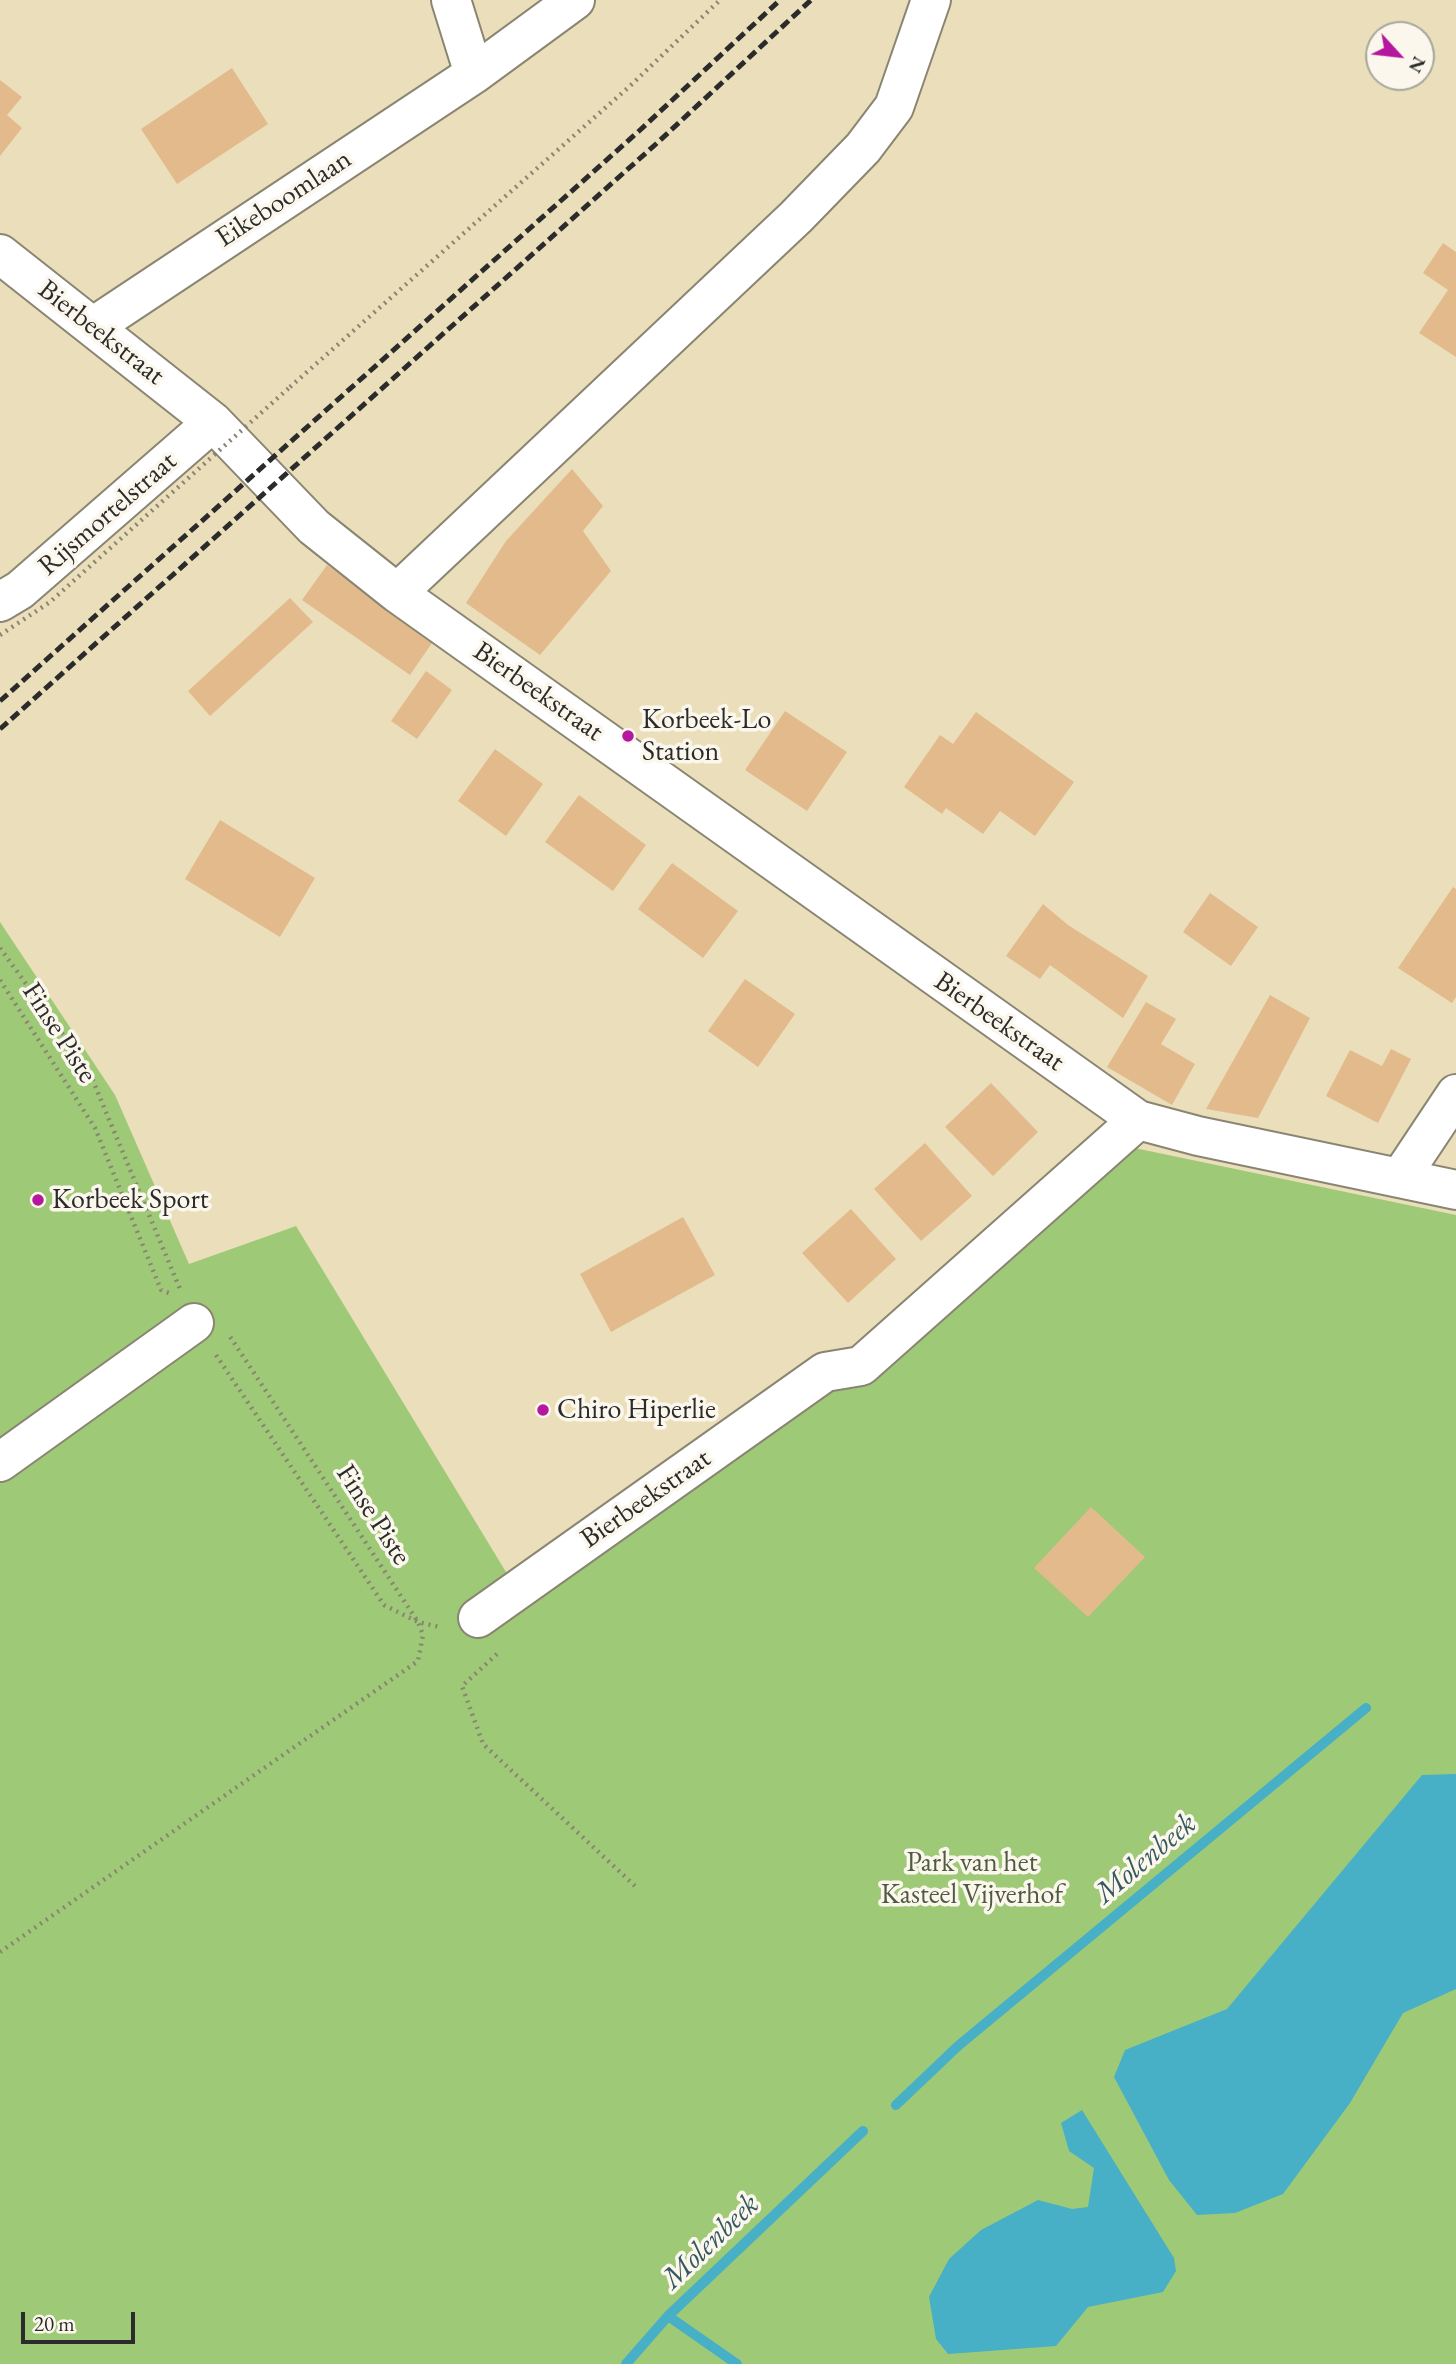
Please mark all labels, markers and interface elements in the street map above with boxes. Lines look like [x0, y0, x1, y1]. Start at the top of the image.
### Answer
north arrow [1365, 21, 1435, 91]
text: N [1403, 52, 1432, 77]
street label: Eikeboomlaan [210, 143, 358, 255]
street label: Bierbeekstraat [31, 273, 171, 393]
street label: Rijsmortelstraat [32, 445, 184, 583]
street label: Bierbeekstraat [467, 635, 609, 749]
place label: Korbeek-Lo Station [642, 703, 771, 769]
marker: Korbeek-Lo Station [620, 728, 636, 744]
street label: Bierbeekstraat [928, 965, 1070, 1079]
street label: Finse Piste [14, 977, 104, 1089]
place label: Korbeek Sport [52, 1183, 209, 1217]
marker: Korbeek Sport [30, 1192, 46, 1208]
place label: Chiro Hiperlie [557, 1393, 716, 1427]
marker: Chiro Hiperlie [535, 1402, 551, 1418]
street label: Bierbeekstraat [575, 1442, 717, 1556]
street label: Finse Piste [328, 1459, 418, 1571]
water label: Molenbeek [1088, 1806, 1204, 1912]
park label: Park van het Kasteel Vijverhof [881, 1846, 1063, 1912]
water label: Molenbeek [655, 2187, 767, 2297]
scale bar [24, 2298, 138, 2342]
text: 20 m [34, 2310, 75, 2337]

